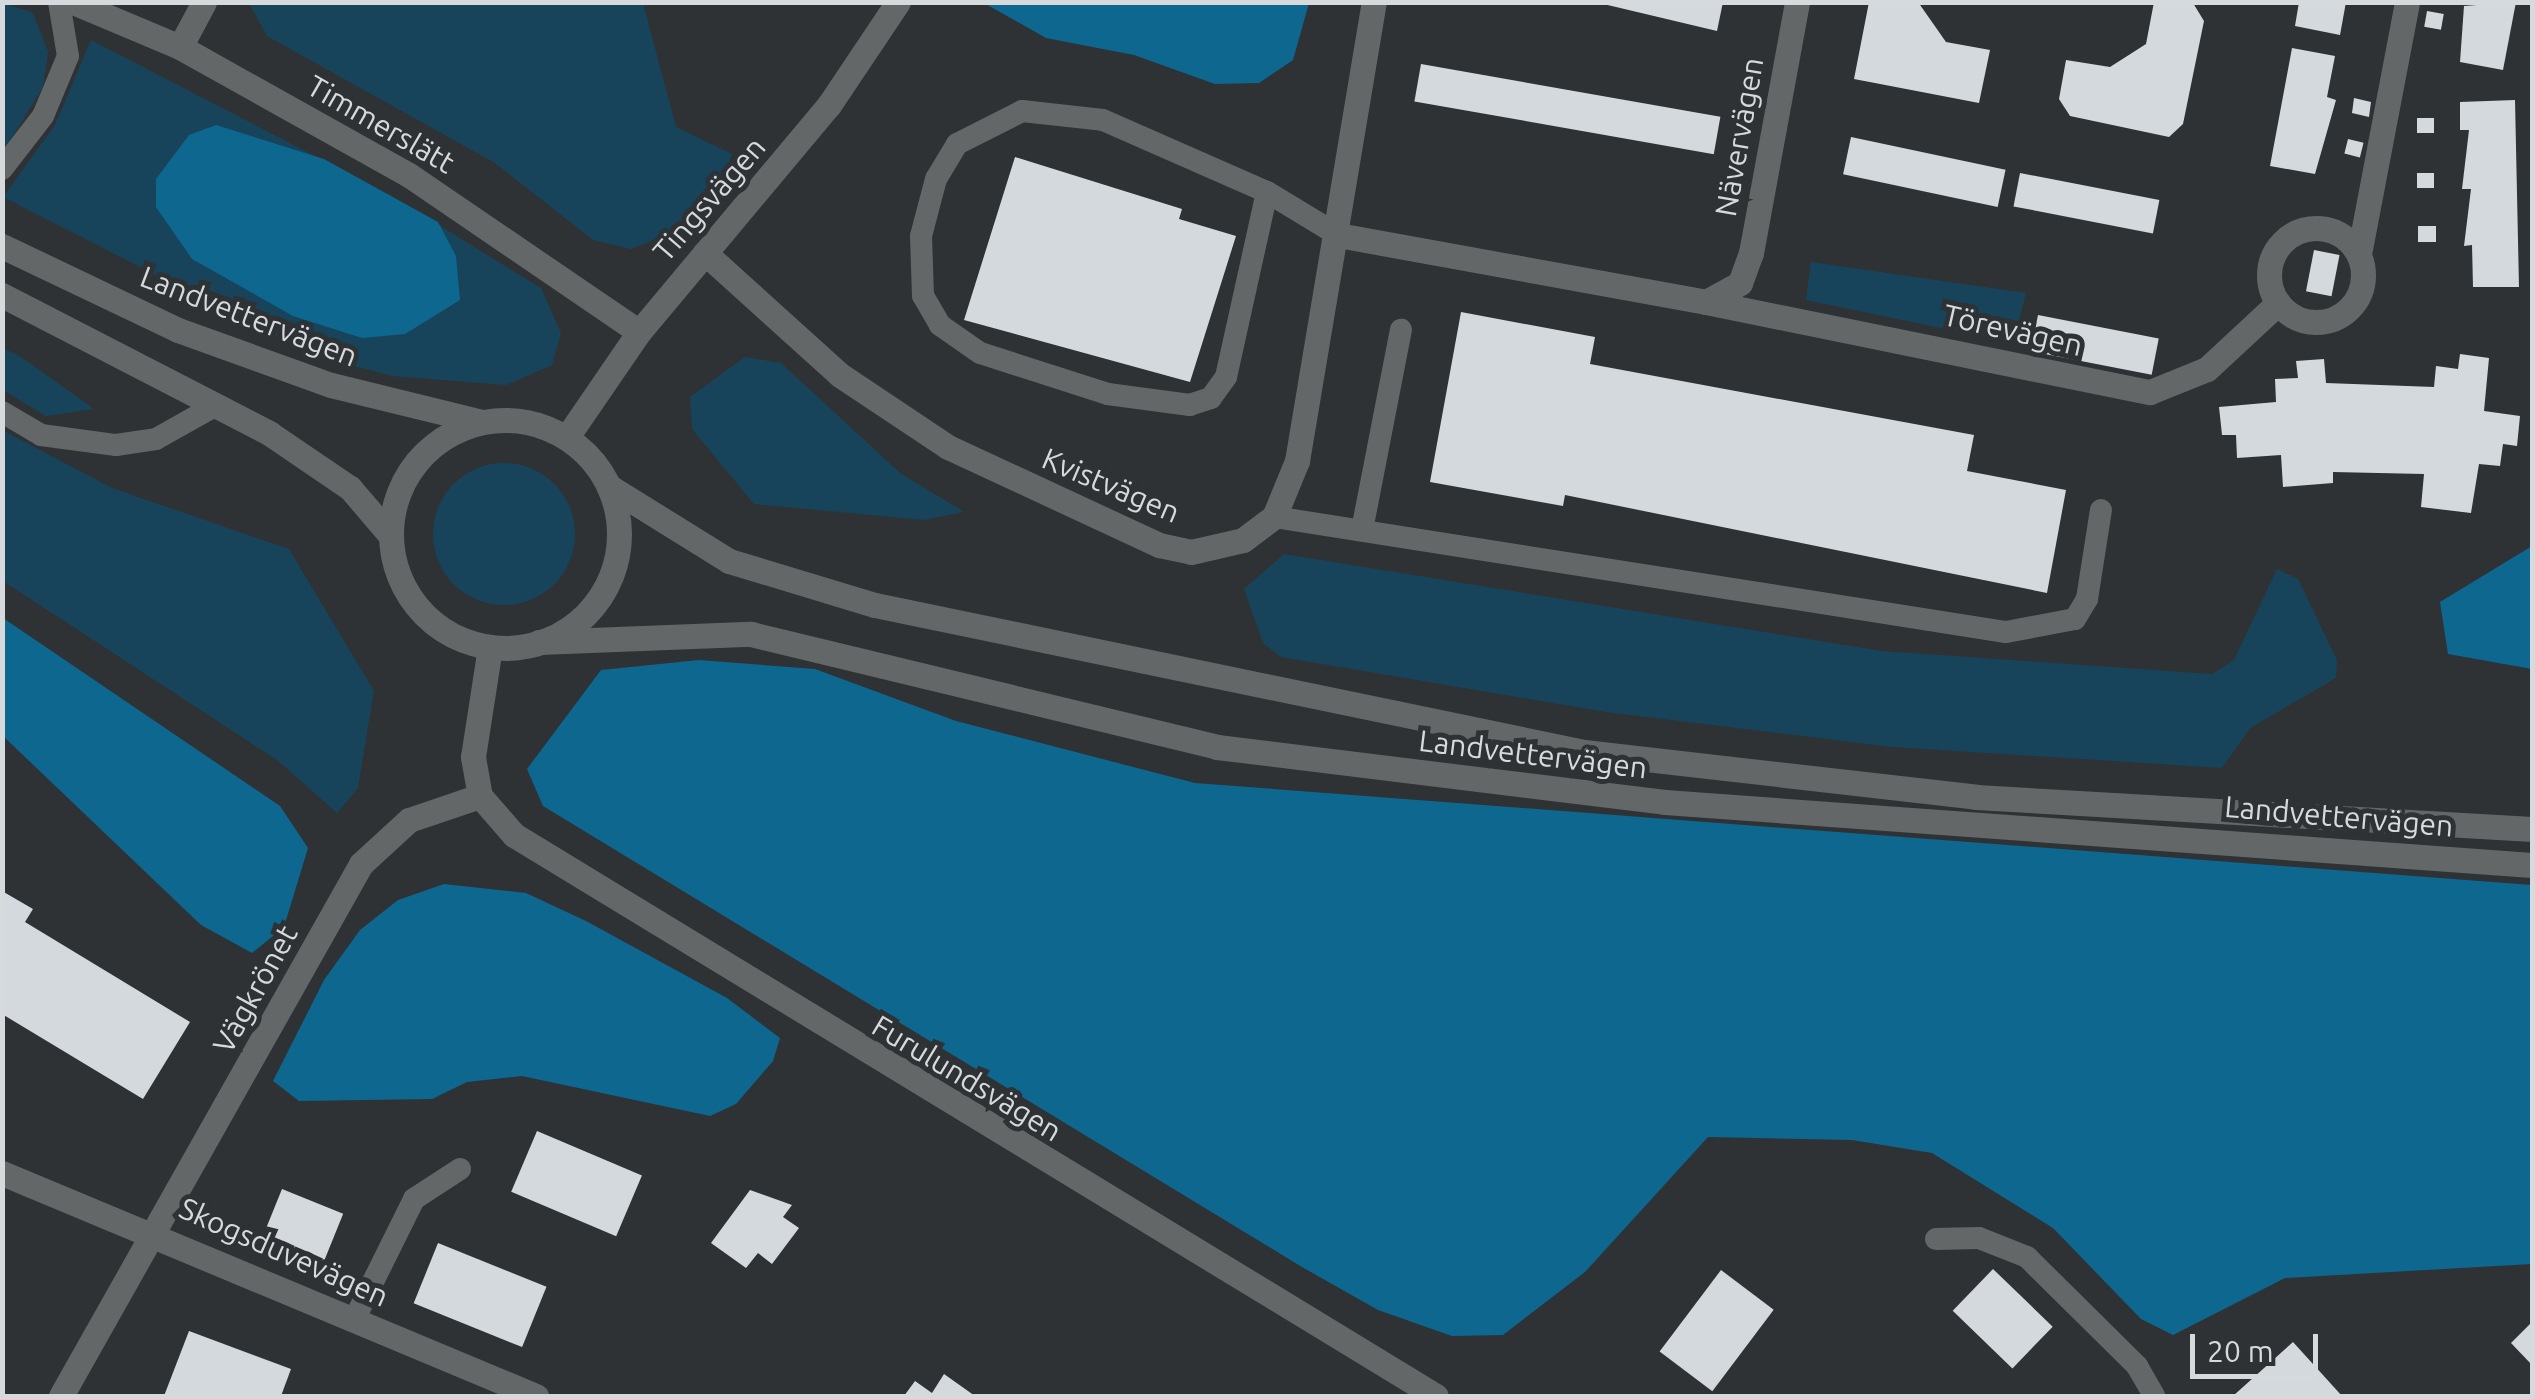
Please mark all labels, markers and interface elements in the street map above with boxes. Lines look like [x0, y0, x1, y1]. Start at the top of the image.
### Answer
street label: Nävervägen [1707, 55, 1771, 219]
street label: Timmerslätt [301, 67, 461, 181]
street label: Tingsvägen [645, 129, 773, 269]
street label: Landvettervägen [135, 258, 363, 374]
street label: Törevägen [1940, 297, 2086, 363]
street label: Kvistvägen [1037, 440, 1185, 530]
street label: Landvettervägen [1417, 722, 1649, 786]
street label: Landvettervägen [2223, 788, 2455, 844]
street label: Vägkrönet [205, 919, 305, 1059]
street label: Furulundsvägen [866, 1007, 1068, 1149]
street label: Skogsduvevägen [174, 1190, 394, 1314]
scale bar [2195, 1314, 2322, 1376]
text: 20 m [2207, 1334, 2274, 1368]

